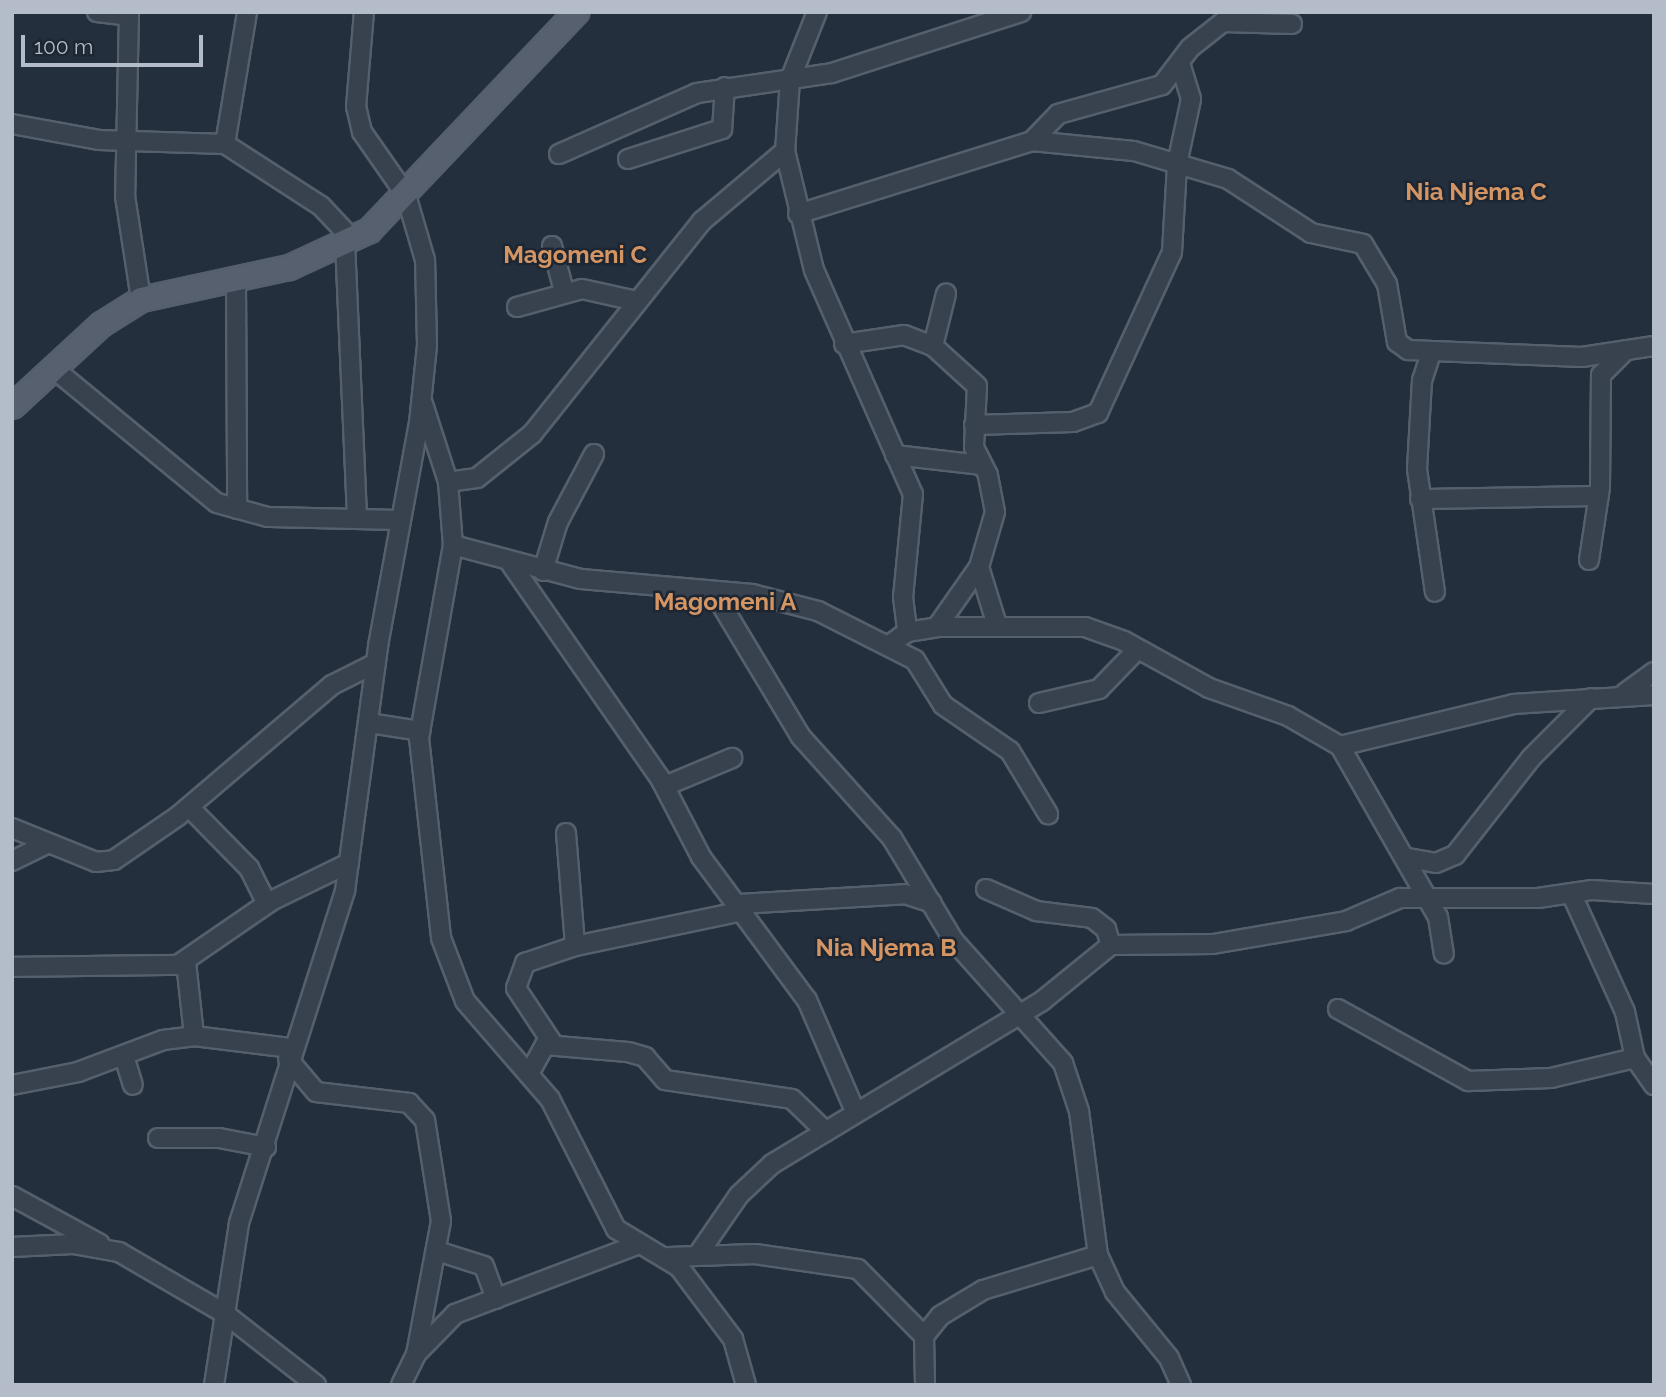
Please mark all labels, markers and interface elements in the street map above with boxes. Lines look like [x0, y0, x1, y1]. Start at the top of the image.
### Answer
scale bar [24, 21, 206, 65]
text: 100 m [34, 34, 93, 59]
district label: Nia Njema C [1405, 178, 1547, 206]
district label: Magomeni C [503, 241, 647, 269]
district label: Magomeni A [653, 588, 797, 616]
district label: Nia Njema B [815, 934, 957, 962]

